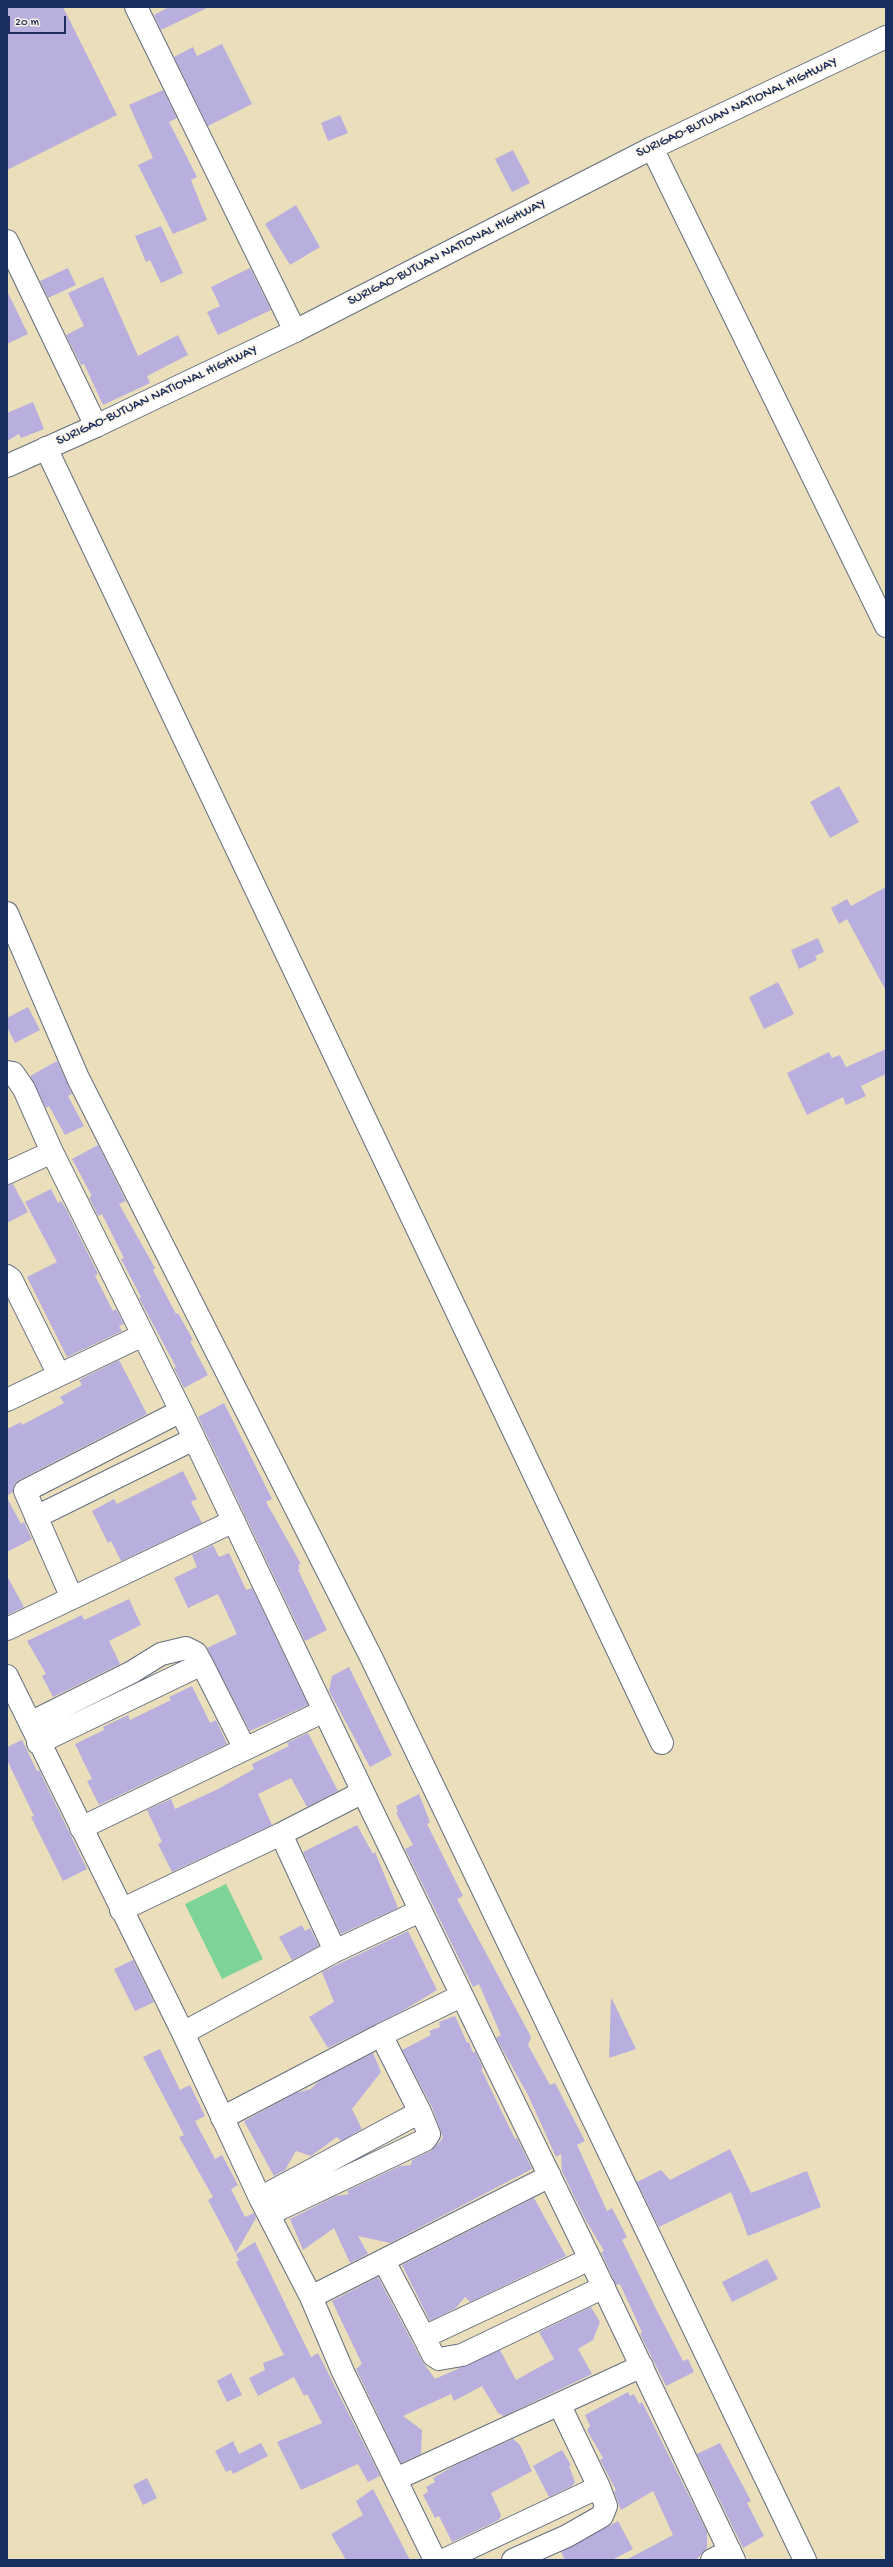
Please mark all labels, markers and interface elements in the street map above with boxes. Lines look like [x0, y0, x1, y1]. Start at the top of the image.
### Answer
scale bar [10, 8, 68, 34]
text: 20 m [15, 16, 39, 30]
street label: SURIGAO-BUTUAN NATIONAL HIGHWAY [634, 54, 840, 162]
street label: SURIGAO-BUTUAN NATIONAL HIGHWAY [345, 196, 549, 310]
street label: SURIGAO-BUTUAN NATIONAL HIGHWAY [54, 342, 260, 450]

